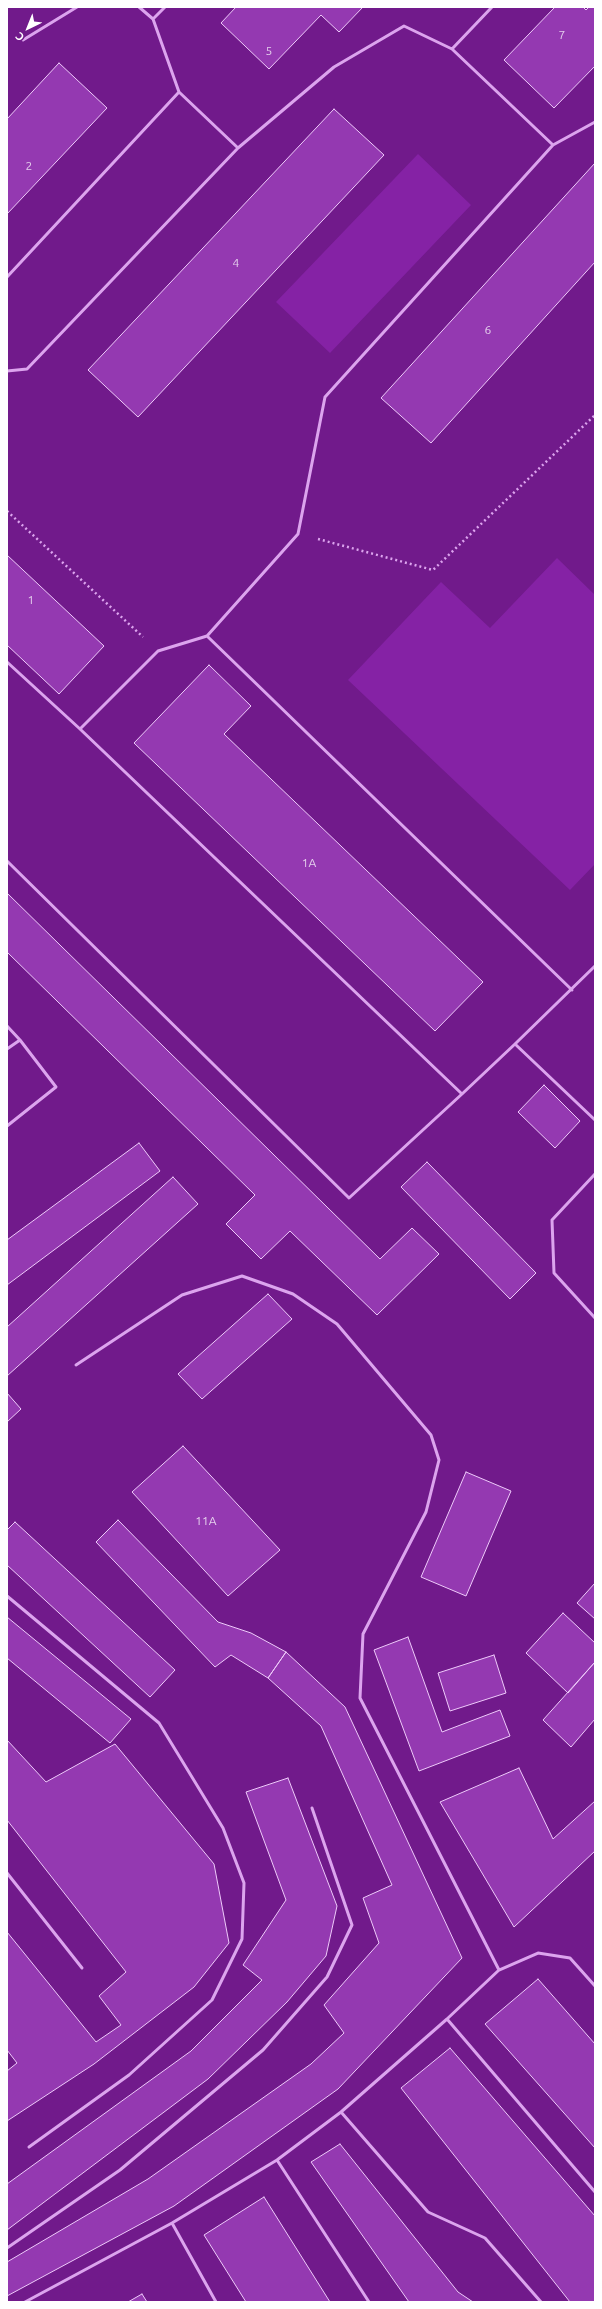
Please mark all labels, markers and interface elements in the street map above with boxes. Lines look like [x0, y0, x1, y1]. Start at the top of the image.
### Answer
north arrow [8, 8, 48, 48]
house number: 7 [559, 28, 565, 42]
text: С [13, 30, 26, 44]
house number: 5 [266, 44, 272, 58]
house number: 2 [26, 159, 32, 173]
house number: 4 [233, 256, 239, 270]
house number: 6 [485, 323, 491, 337]
house number: 1 [28, 593, 34, 607]
house number: 1А [302, 856, 316, 870]
house number: 11А [195, 1514, 217, 1528]

